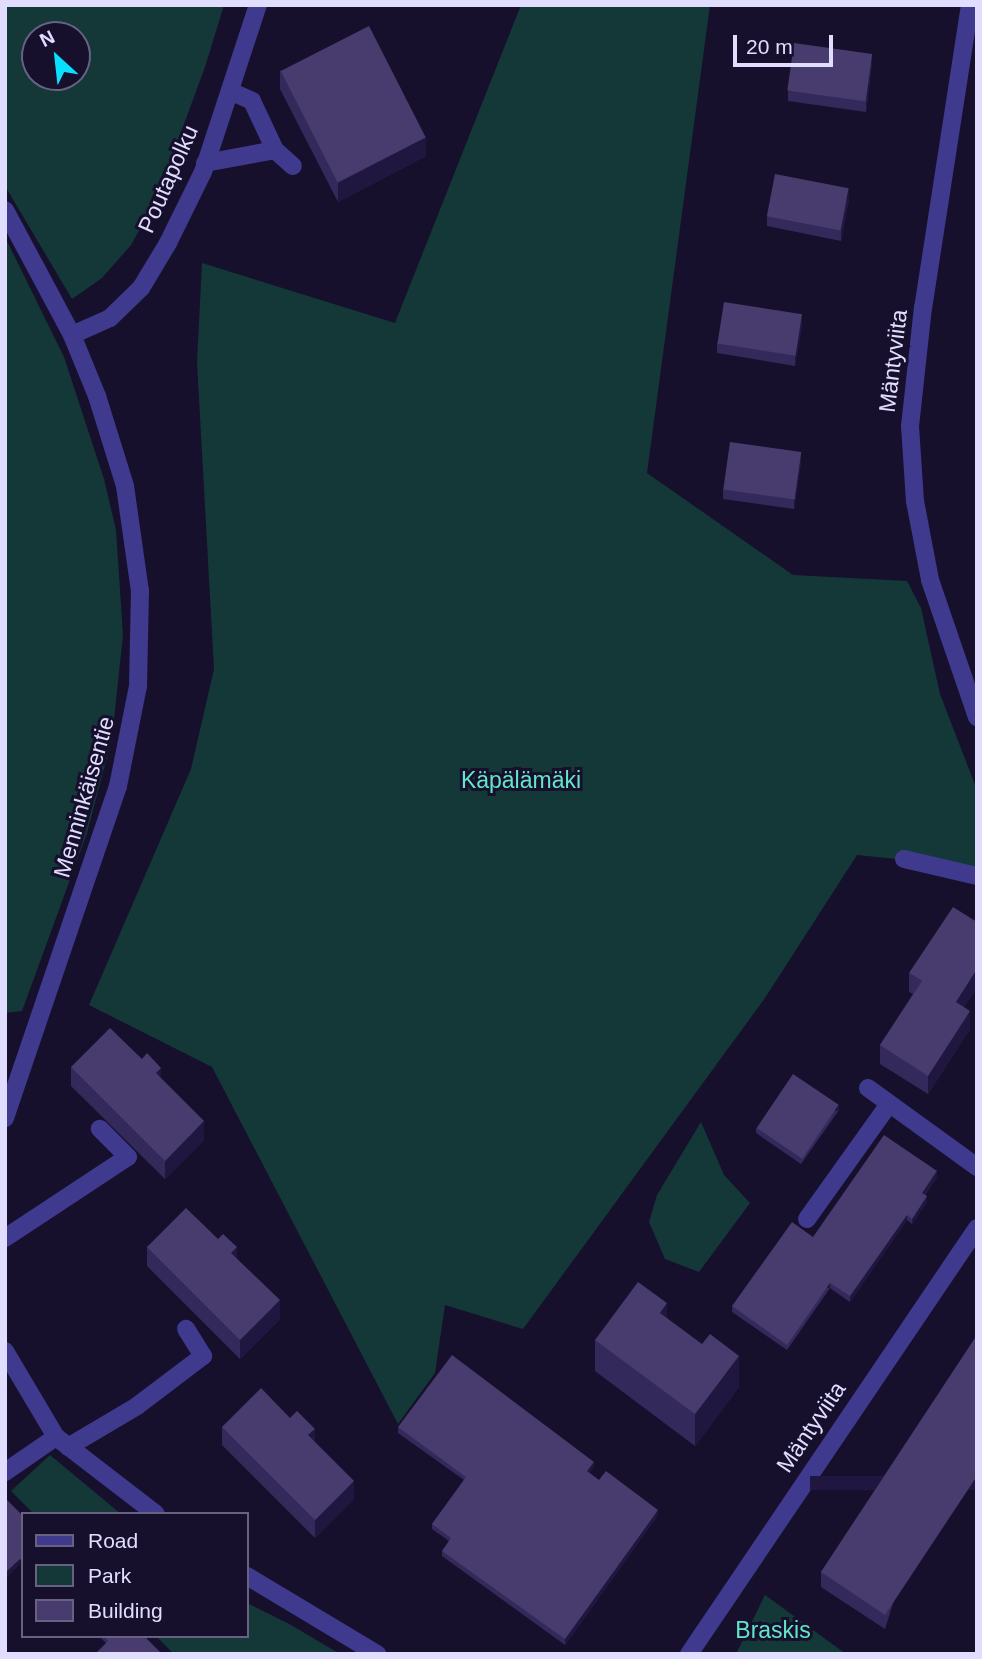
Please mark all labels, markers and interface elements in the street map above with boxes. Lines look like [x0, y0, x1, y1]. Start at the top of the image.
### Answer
north arrow [21, 21, 91, 91]
scale bar [737, 21, 837, 65]
text: N [36, 26, 58, 51]
text: 20 m [746, 35, 793, 58]
street label: Poutapolku [132, 121, 204, 237]
street label: Mäntyviita [873, 308, 913, 414]
street label: Menninkäisentie [48, 713, 120, 881]
park label: Käpälämäki [461, 766, 581, 794]
street label: Mäntyviita [771, 1376, 851, 1478]
legend [21, 1512, 248, 1638]
text: Road [88, 1529, 138, 1552]
text: Park [88, 1564, 131, 1587]
text: Building [88, 1599, 163, 1622]
park label: Braskis [735, 1616, 811, 1644]

